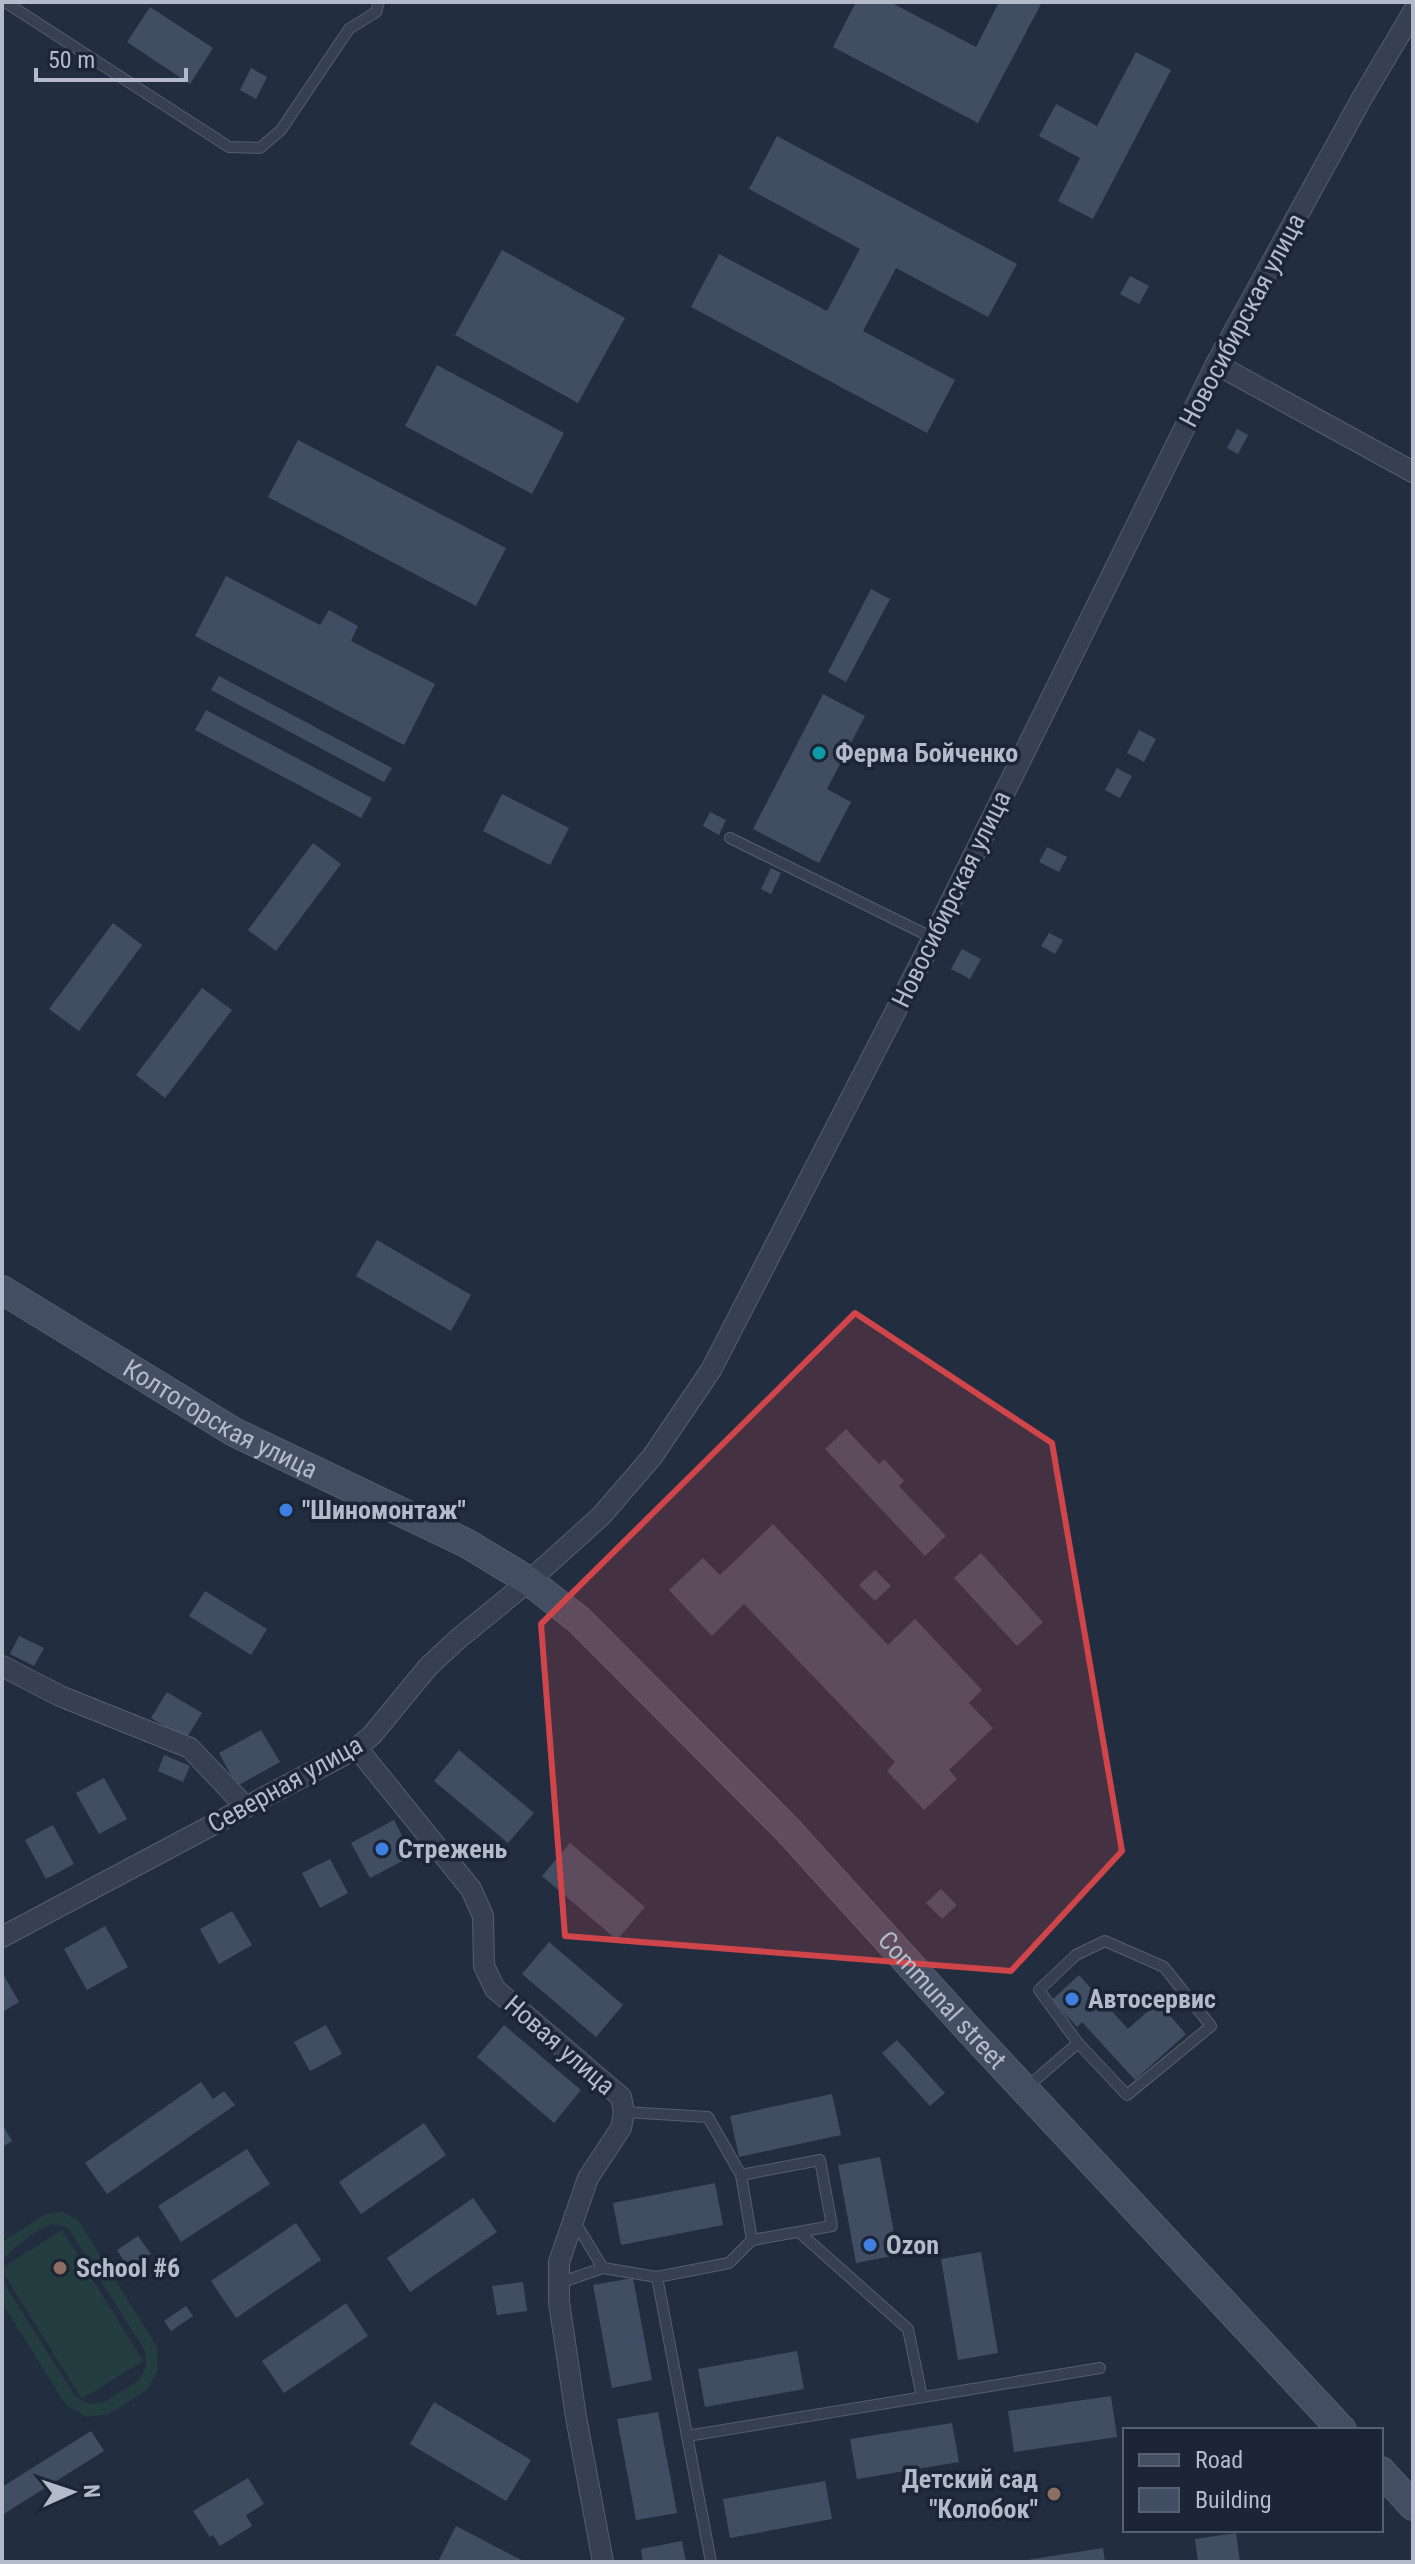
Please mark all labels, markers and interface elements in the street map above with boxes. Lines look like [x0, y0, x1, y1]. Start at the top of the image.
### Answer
scale bar [36, 32, 186, 82]
text: 50 m [48, 46, 95, 74]
street label: Новосибирская улица [1173, 208, 1311, 432]
place label: Ферма Бойченко [835, 738, 1018, 768]
marker: Ферма Бойченко [810, 744, 828, 762]
street label: Новосибирская улица [885, 786, 1017, 1012]
street label: Колтогорская улица [118, 1353, 322, 1485]
place label: "Шиномонтаж" [302, 1495, 466, 1525]
marker: "Шиномонтаж" [277, 1501, 295, 1519]
street label: Северная улица [202, 1729, 368, 1839]
place label: Стрежень [398, 1834, 508, 1864]
marker: Стрежень [373, 1840, 391, 1858]
street label: Communal street [872, 1925, 1013, 2075]
place label: Автосервис [1088, 1984, 1216, 2014]
street label: Новая улица [499, 1989, 621, 2101]
marker: Автосервис [1063, 1990, 1081, 2008]
place label: Ozon [886, 2230, 939, 2260]
marker: Ozon [861, 2236, 879, 2254]
place label: School #6 [76, 2253, 180, 2283]
marker: School #6 [51, 2259, 69, 2277]
legend [1123, 2428, 1383, 2532]
text: Road [1195, 2446, 1243, 2474]
north arrow [32, 2452, 112, 2532]
place label: Детский сад "Колобок" [902, 2464, 1038, 2524]
text: N [79, 2484, 104, 2498]
marker: Детский сад "Колобок" [1045, 2485, 1063, 2503]
text: Building [1195, 2486, 1272, 2514]

